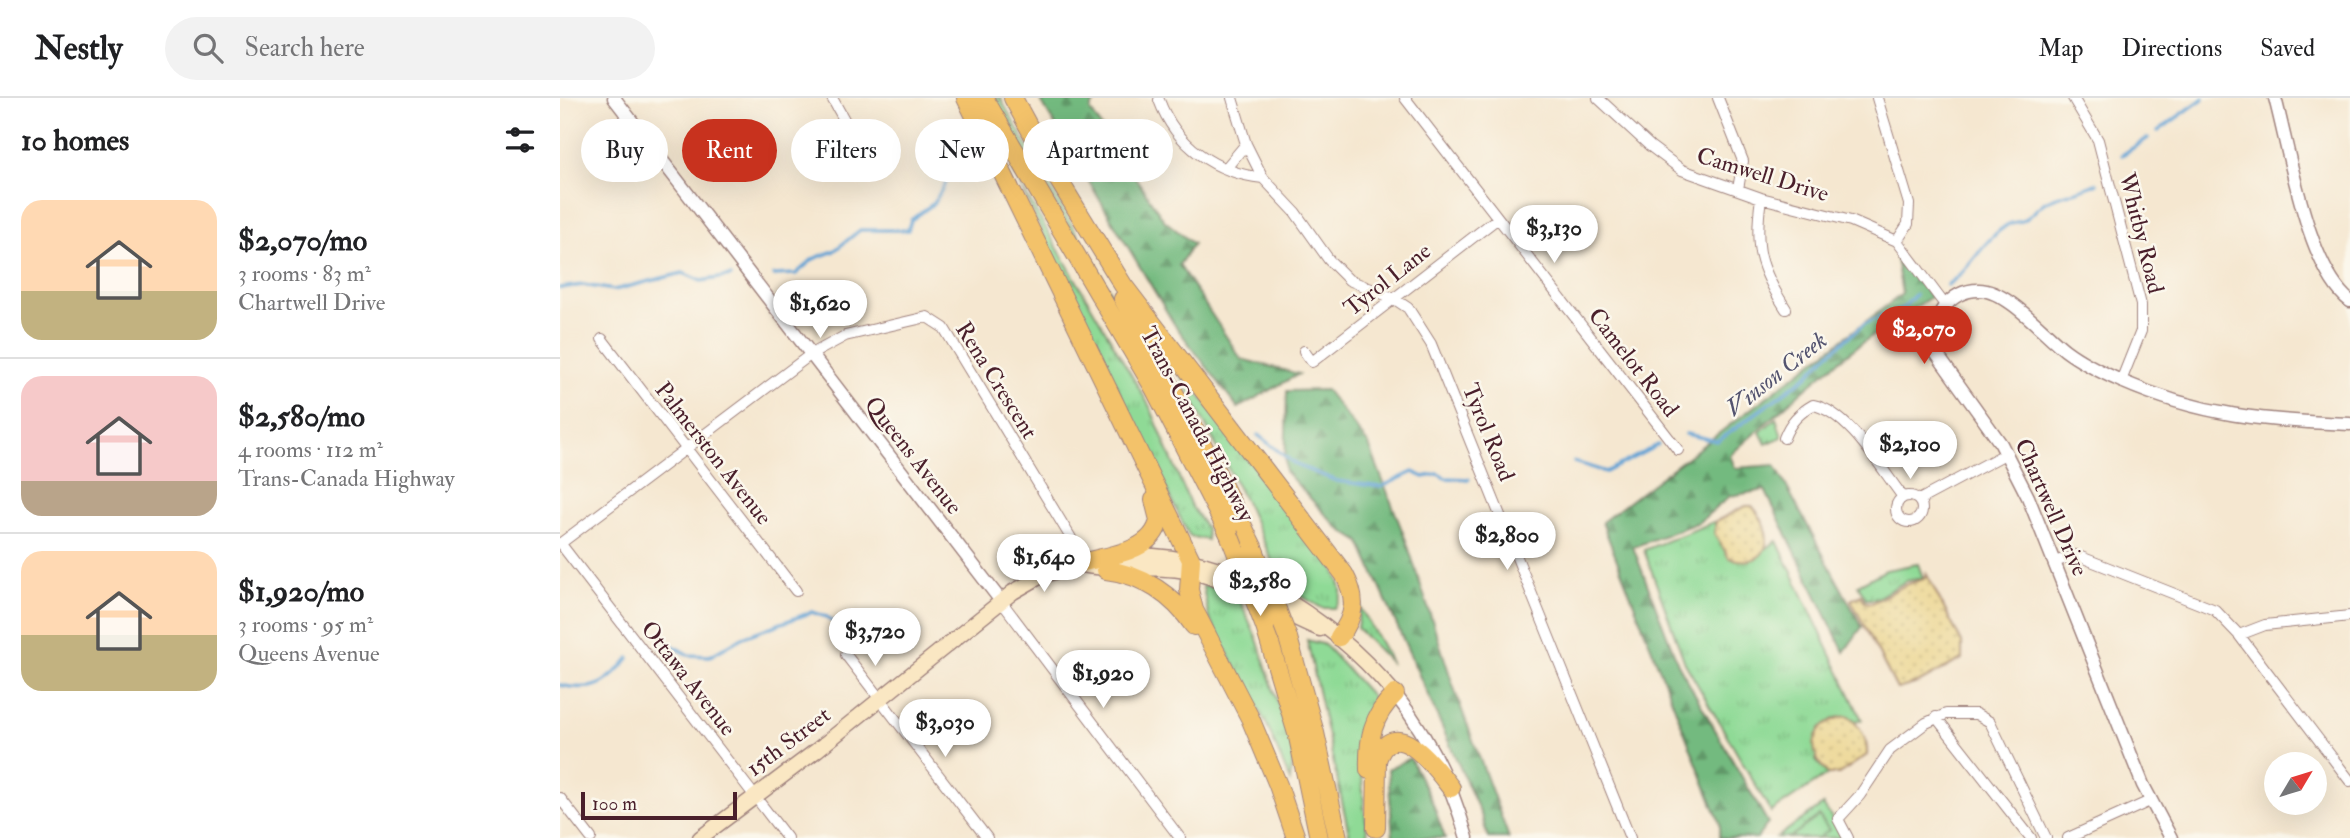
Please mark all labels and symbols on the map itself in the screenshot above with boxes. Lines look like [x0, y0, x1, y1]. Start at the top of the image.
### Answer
street label: Camwell Drive [1693, 141, 1833, 208]
street label: Whitby Road [2112, 169, 2171, 296]
pin: $3,130 [1497, 206, 1611, 265]
street label: Tyrol Lane [1338, 236, 1437, 322]
pin: $1,620 [763, 280, 877, 340]
street label: Camelot Road [1582, 302, 1685, 423]
pin: $2,070 [1867, 306, 1981, 366]
street label: Rena Crescent [949, 316, 1044, 444]
street label: Trans-Canada Highway [1134, 322, 1262, 527]
water label: Vinson Creek [1719, 325, 1833, 424]
street label: Palmerston Avenue [649, 376, 779, 531]
street label: Tyrol Road [1456, 379, 1521, 485]
street label: Queens Avenue [859, 391, 969, 520]
pin: $2,100 [1853, 422, 1967, 481]
street label: Chartwell Drive [2008, 434, 2095, 581]
pin: $2,800 [1450, 512, 1564, 572]
pin: $1,640 [987, 534, 1101, 594]
pin: $2,580 [1203, 559, 1317, 618]
pin: $3,720 [818, 608, 932, 668]
street label: Ottawa Avenue [635, 615, 743, 742]
pin: $1,920 [1046, 650, 1160, 710]
street label: 15th Street [740, 700, 836, 782]
pin: $3,030 [888, 700, 1002, 759]
north arrow [2264, 752, 2328, 816]
scale bar [581, 789, 737, 821]

